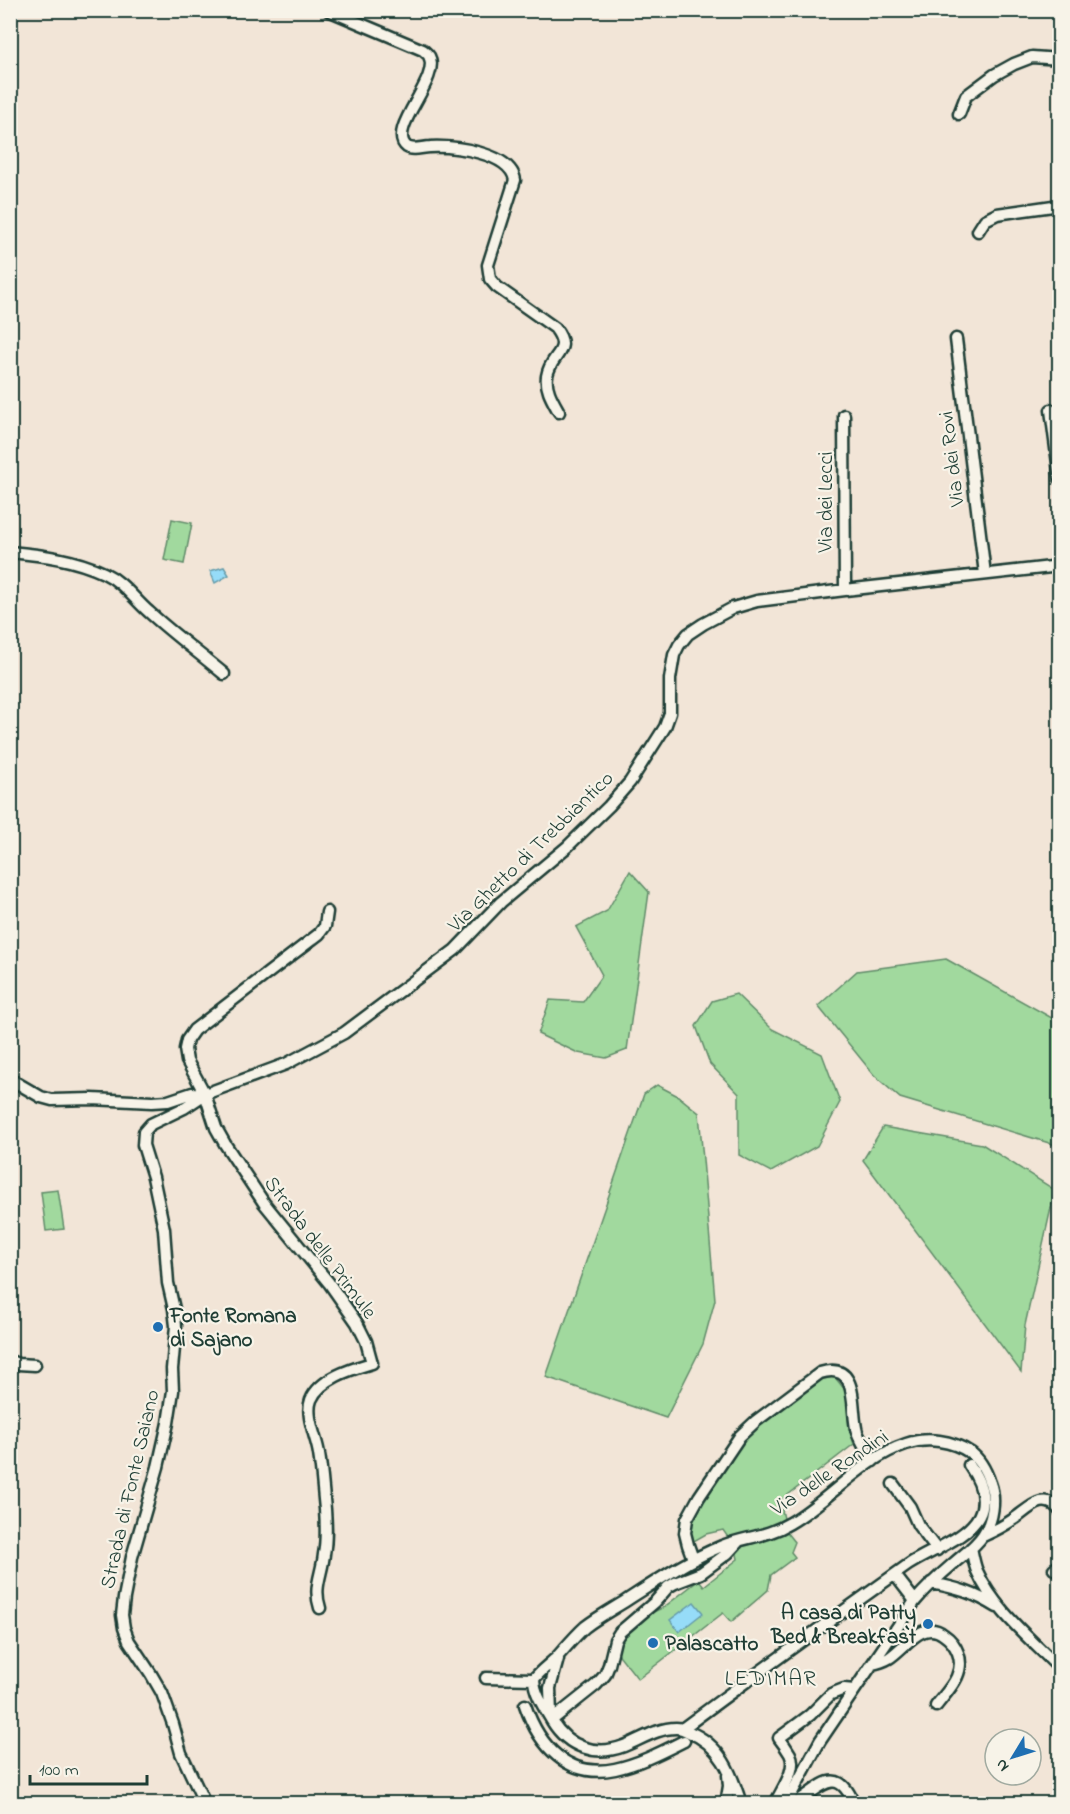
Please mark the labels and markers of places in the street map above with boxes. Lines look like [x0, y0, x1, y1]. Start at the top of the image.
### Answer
place label: Fonte Romana di Sajano [169, 1302, 297, 1356]
marker: Fonte Romana di Sajano [151, 1320, 165, 1334]
place label: A casa di Patty Bed & Breakfast [770, 1599, 917, 1653]
marker: A casa di Patty Bed & Breakfast [921, 1617, 935, 1631]
place label: Palascatto [665, 1630, 759, 1660]
marker: Palascatto [646, 1636, 660, 1650]

